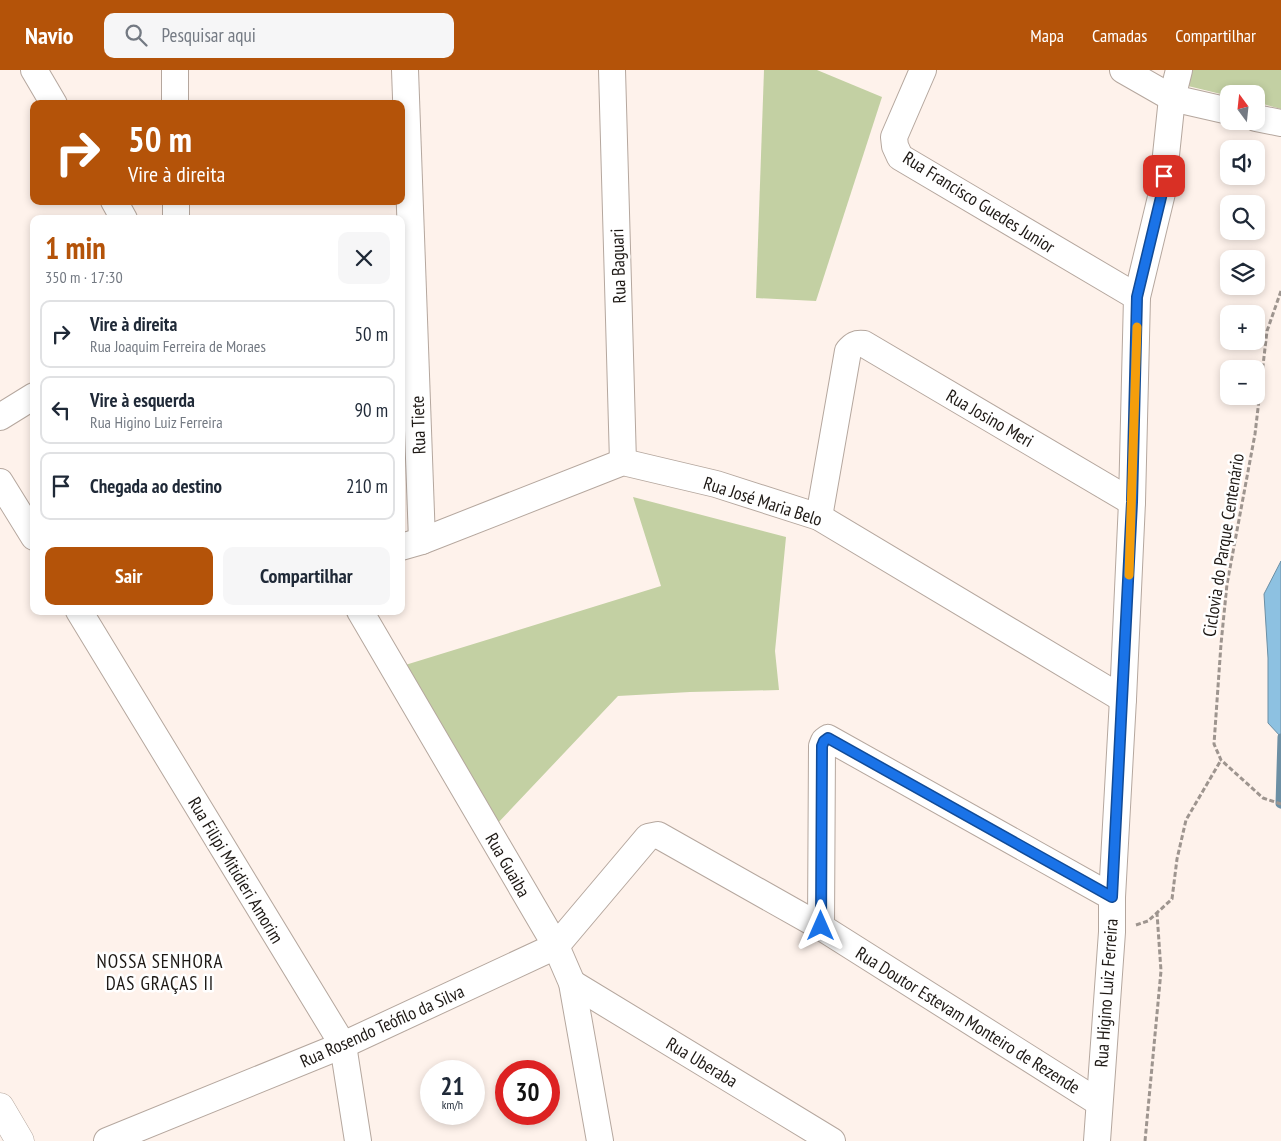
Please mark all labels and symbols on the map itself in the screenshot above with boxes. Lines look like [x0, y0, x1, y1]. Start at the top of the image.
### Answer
north arrow [1220, 85, 1265, 130]
street label: Rua Francisco Guedes Junior [899, 146, 1059, 258]
pin [1143, 155, 1185, 197]
street label: Rua Baguari [605, 228, 631, 304]
street label: Rua Josino Meri [942, 384, 1038, 452]
street label: Rua Tiete [405, 395, 431, 455]
street label: Ciclovia do Parque Centenário [1197, 451, 1249, 638]
street label: Rua José Maria Belo [701, 471, 825, 531]
street label: Rua Filipi Mitidieri Amorim [183, 793, 289, 947]
street label: Rua Guaiba [480, 829, 536, 901]
position arrow [794, 899, 846, 951]
street label: Rua Higino Luiz Ferreira [1089, 918, 1123, 1068]
street label: Rua Doutor Estevam Monteiro de Rezende [852, 941, 1084, 1099]
district label: NOSSA SENHORA DAS GRAÇAS II [96, 949, 224, 995]
street label: Rua Rosendo Teófilo da Silva [296, 979, 468, 1073]
street label: Rua Uberaba [662, 1032, 742, 1092]
speed limit sign: 30 [495, 1060, 560, 1125]

